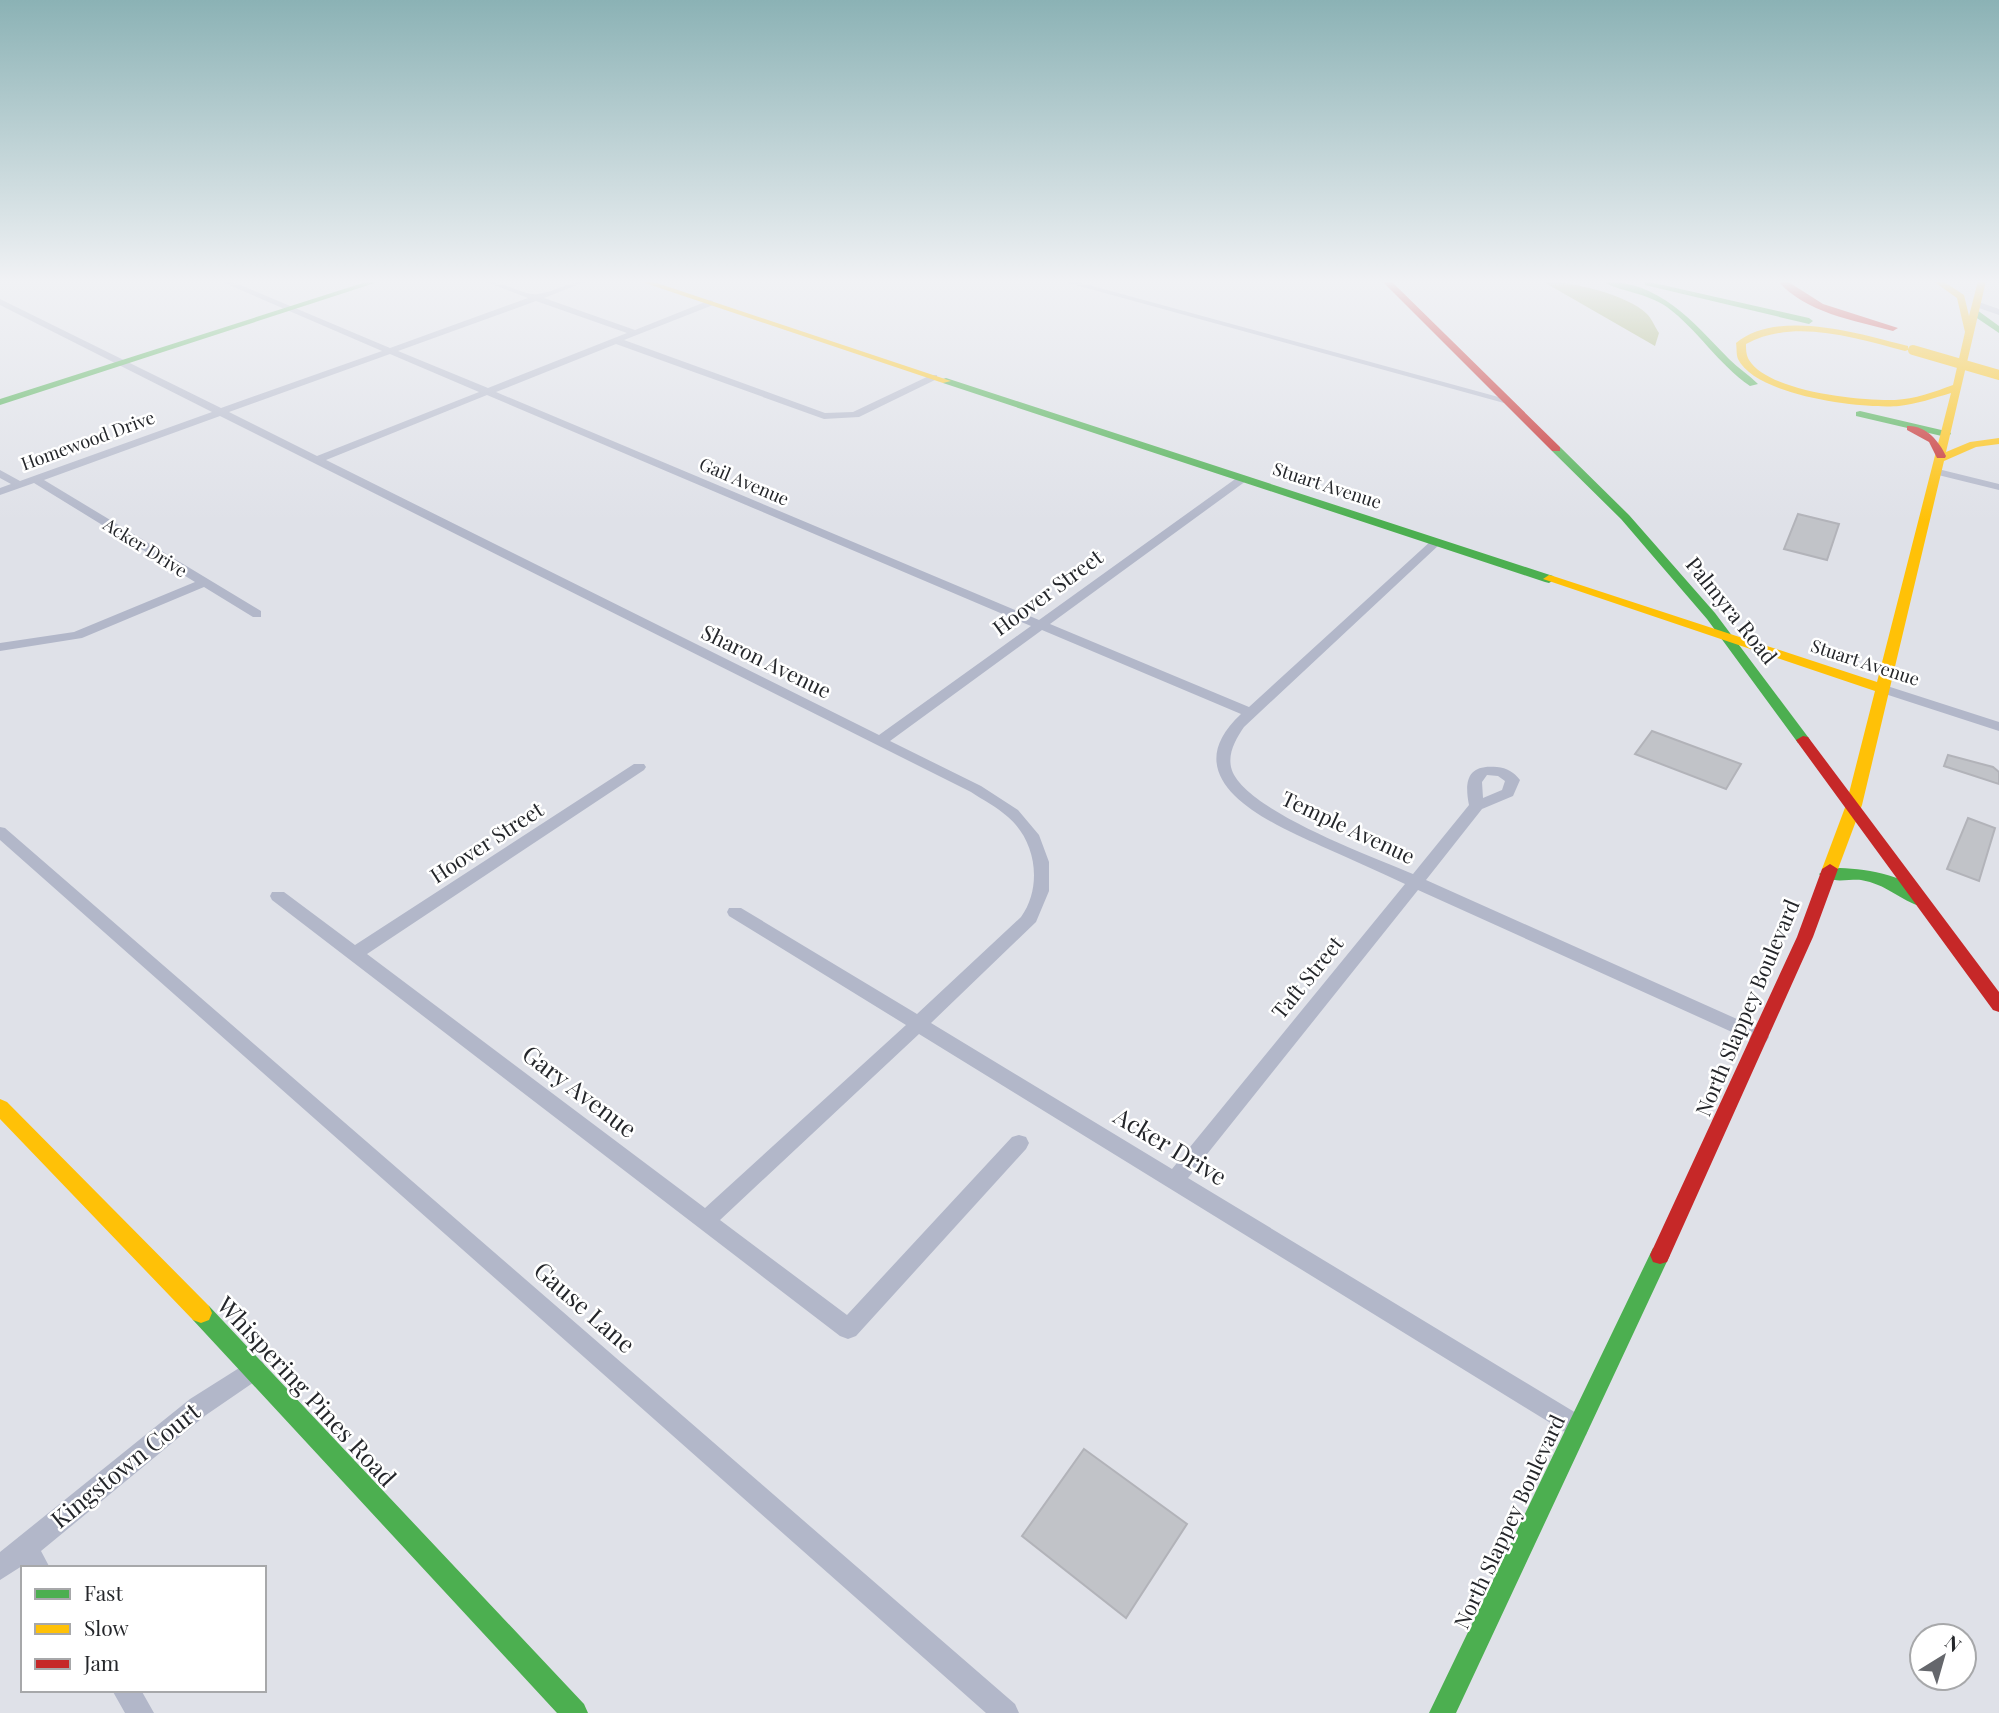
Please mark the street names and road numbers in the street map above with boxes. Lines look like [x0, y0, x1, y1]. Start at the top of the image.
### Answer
street label: Homewood Drive [17, 405, 158, 475]
street label: Gail Avenue [696, 451, 793, 511]
street label: Stuart Avenue [1270, 456, 1385, 514]
street label: Acker Drive [98, 511, 192, 582]
street label: Hoover Street [986, 542, 1108, 641]
street label: Palmyra Road [1681, 550, 1784, 669]
street label: Sharon Avenue [697, 617, 836, 704]
street label: Stuart Avenue [1808, 633, 1923, 691]
street label: Temple Avenue [1278, 783, 1420, 869]
street label: Hoover Street [424, 794, 548, 888]
street label: North Slappey Boulevard [1688, 894, 1805, 1120]
street label: Taft Street [1264, 929, 1349, 1024]
street label: Gary Avenue [517, 1037, 644, 1144]
street label: Acker Drive [1108, 1099, 1233, 1192]
street label: Gause Lane [528, 1254, 643, 1359]
street label: Whispering Pines Road [210, 1288, 404, 1493]
street label: Kingstown Court [43, 1394, 206, 1535]
street label: North Slappey Boulevard [1446, 1410, 1570, 1633]

